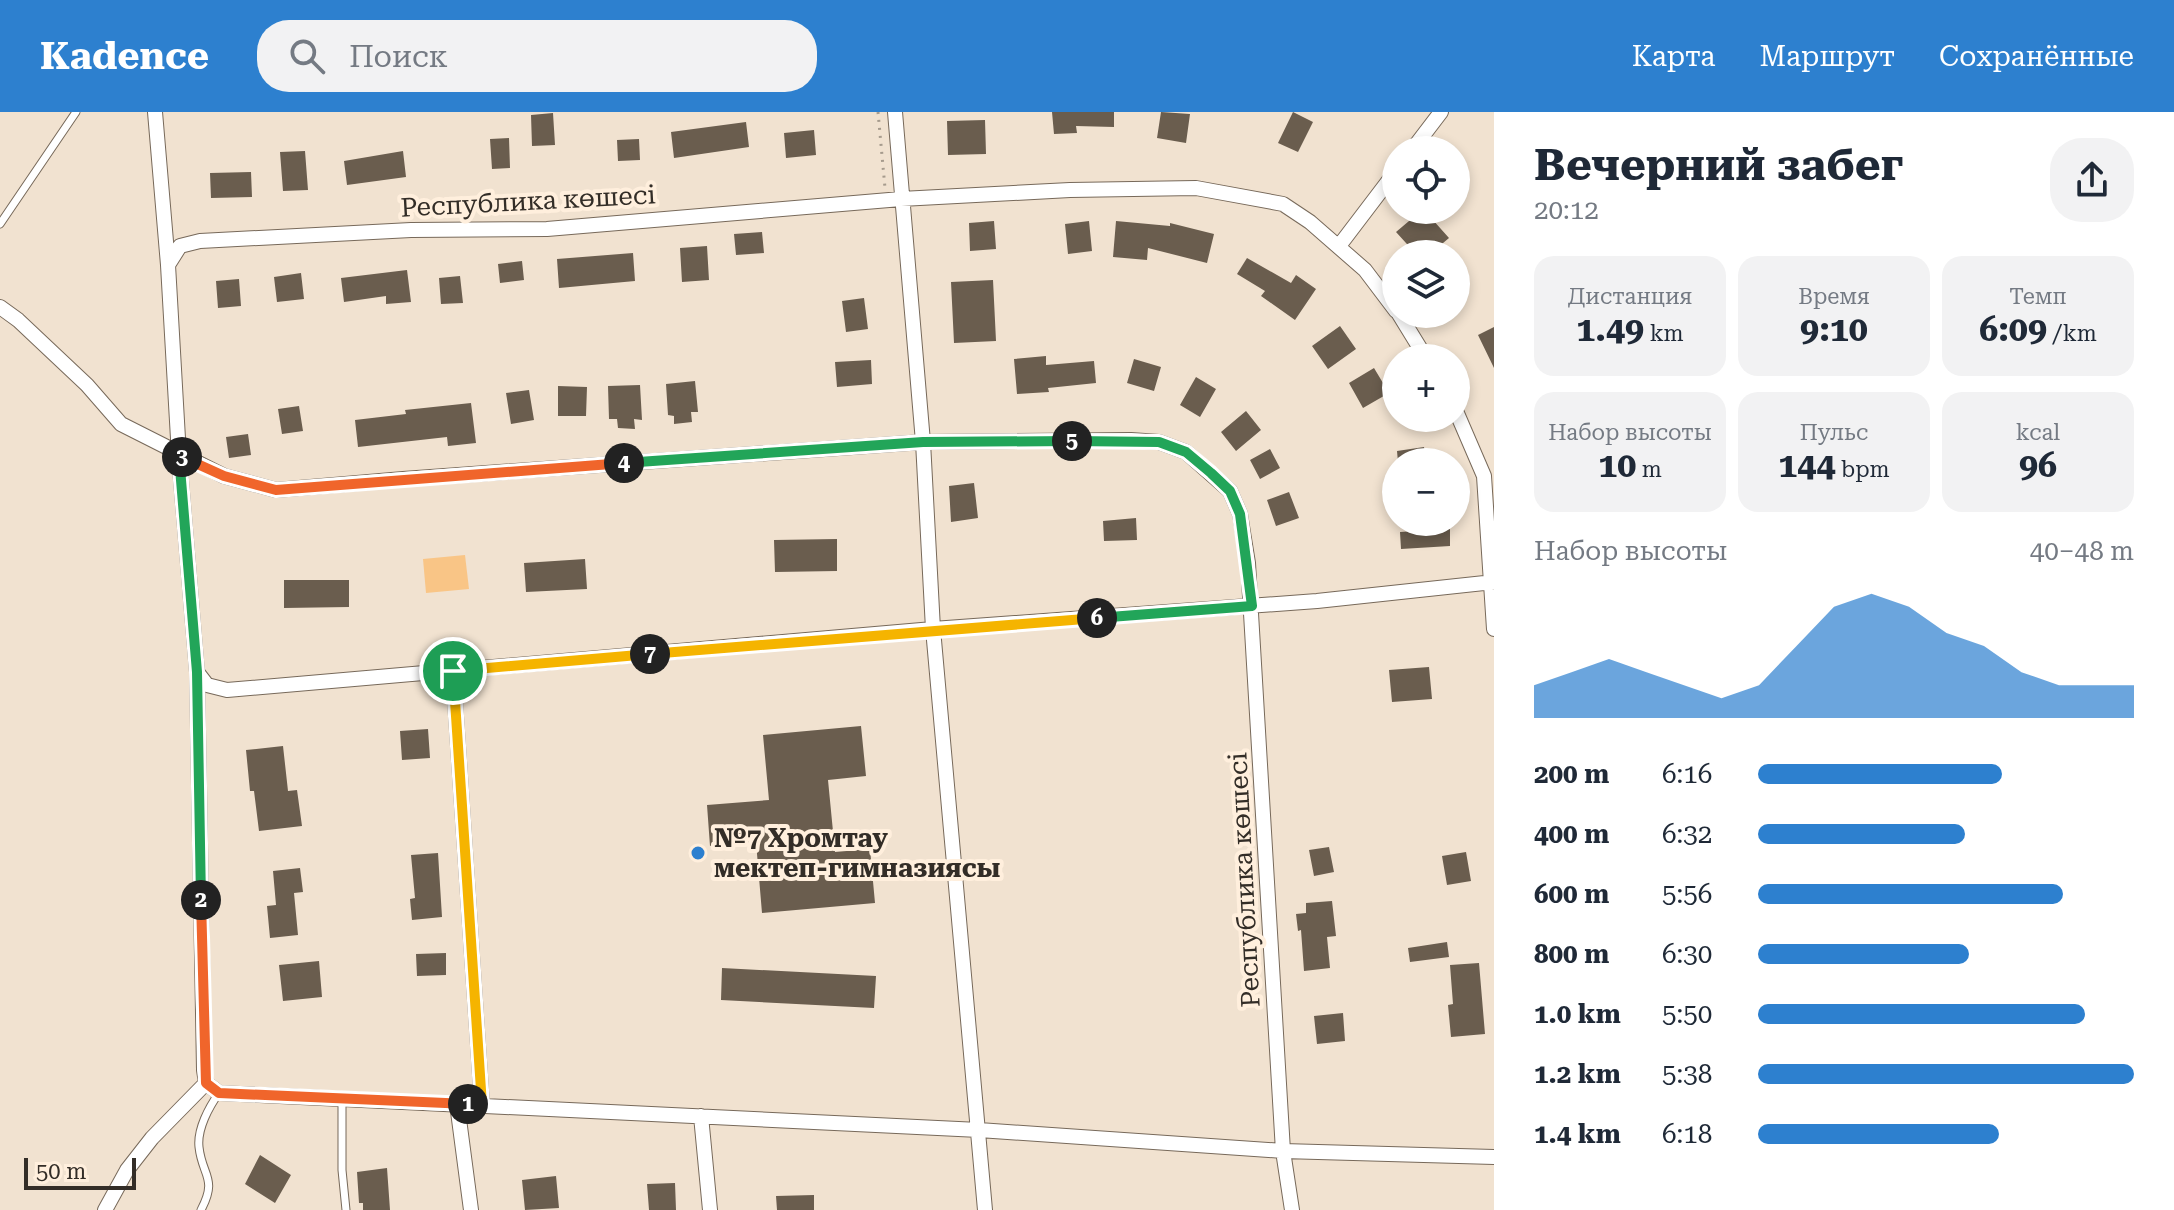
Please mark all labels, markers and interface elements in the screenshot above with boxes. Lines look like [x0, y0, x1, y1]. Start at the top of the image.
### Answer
search box [257, 20, 817, 92]
text: Kadence [40, 34, 209, 78]
icon: search [285, 34, 329, 78]
text: Поиск [349, 39, 448, 74]
text: Карта [1632, 40, 1716, 73]
text: Маршрут [1760, 40, 1895, 73]
text: Сохранённые [1939, 40, 2134, 73]
map controls [1382, 136, 1470, 536]
button: locate [1382, 136, 1470, 224]
button: share [2050, 138, 2134, 222]
text: Вечерний забег [1534, 139, 1903, 191]
street label: Республика көшесі [400, 179, 656, 223]
text: 20:12 [1534, 195, 1599, 225]
button: layers [1382, 240, 1470, 328]
text: Дистанция [1568, 284, 1692, 309]
text: Время [1798, 284, 1870, 309]
text: Темп [2009, 284, 2067, 309]
text: 1.49 [1576, 309, 1644, 349]
text: 9:10 [1800, 309, 1868, 349]
text: 6:09 [1979, 309, 2047, 349]
text: km [1644, 321, 1684, 346]
text: /km [2047, 321, 2097, 346]
button: + [1382, 344, 1470, 432]
text: Набор высоты [1548, 420, 1712, 445]
text: Пульс [1800, 420, 1868, 445]
text: kcal [2016, 420, 2060, 445]
pin: 5 [1052, 421, 1092, 461]
text: 5 [1066, 428, 1078, 453]
pin: 3 [162, 437, 202, 477]
pin: 4 [604, 443, 644, 483]
text: 3 [176, 444, 188, 469]
text: 10 [1598, 445, 1636, 485]
text: 144 [1778, 445, 1835, 485]
text: 96 [2019, 445, 2057, 485]
button: − [1382, 448, 1470, 536]
text: 4 [618, 450, 630, 475]
text: m [1636, 457, 1662, 482]
text: bpm [1835, 457, 1890, 482]
text: Набор высоты [1534, 536, 1727, 566]
text: 40–48 m [2030, 536, 2134, 566]
pin: 6 [1077, 598, 1117, 638]
text: 6 [1091, 605, 1103, 630]
pin: 7 [630, 634, 670, 674]
pin [419, 637, 487, 705]
text: 7 [644, 641, 656, 666]
icon: arrive [431, 649, 475, 693]
street label: Республика көшесі [1222, 752, 1266, 1008]
text: 200 m [1534, 759, 1609, 789]
text: 6:16 [1662, 759, 1712, 789]
text: 400 m [1534, 819, 1609, 849]
text: 6:32 [1662, 819, 1712, 849]
place label: №7 Хромтау мектеп-гимназиясы [714, 823, 1000, 883]
marker: №7 Хромтау мектеп-гимназиясы [689, 844, 707, 862]
text: 600 m [1534, 879, 1609, 909]
text: 5:56 [1662, 879, 1712, 909]
pin: 2 [181, 880, 221, 920]
text: 2 [195, 887, 207, 912]
text: 800 m [1534, 939, 1609, 969]
text: 6:30 [1662, 939, 1712, 969]
text: 1.0 km [1534, 999, 1621, 1029]
text: 5:50 [1662, 999, 1712, 1029]
text: 1.2 km [1534, 1059, 1621, 1089]
text: 5:38 [1662, 1059, 1712, 1089]
pin: 1 [448, 1084, 488, 1124]
text: 1 [462, 1091, 474, 1116]
text: 1.4 km [1534, 1119, 1621, 1149]
text: 6:18 [1662, 1119, 1712, 1149]
scale bar [24, 1154, 136, 1190]
text: 50 m [36, 1159, 86, 1184]

